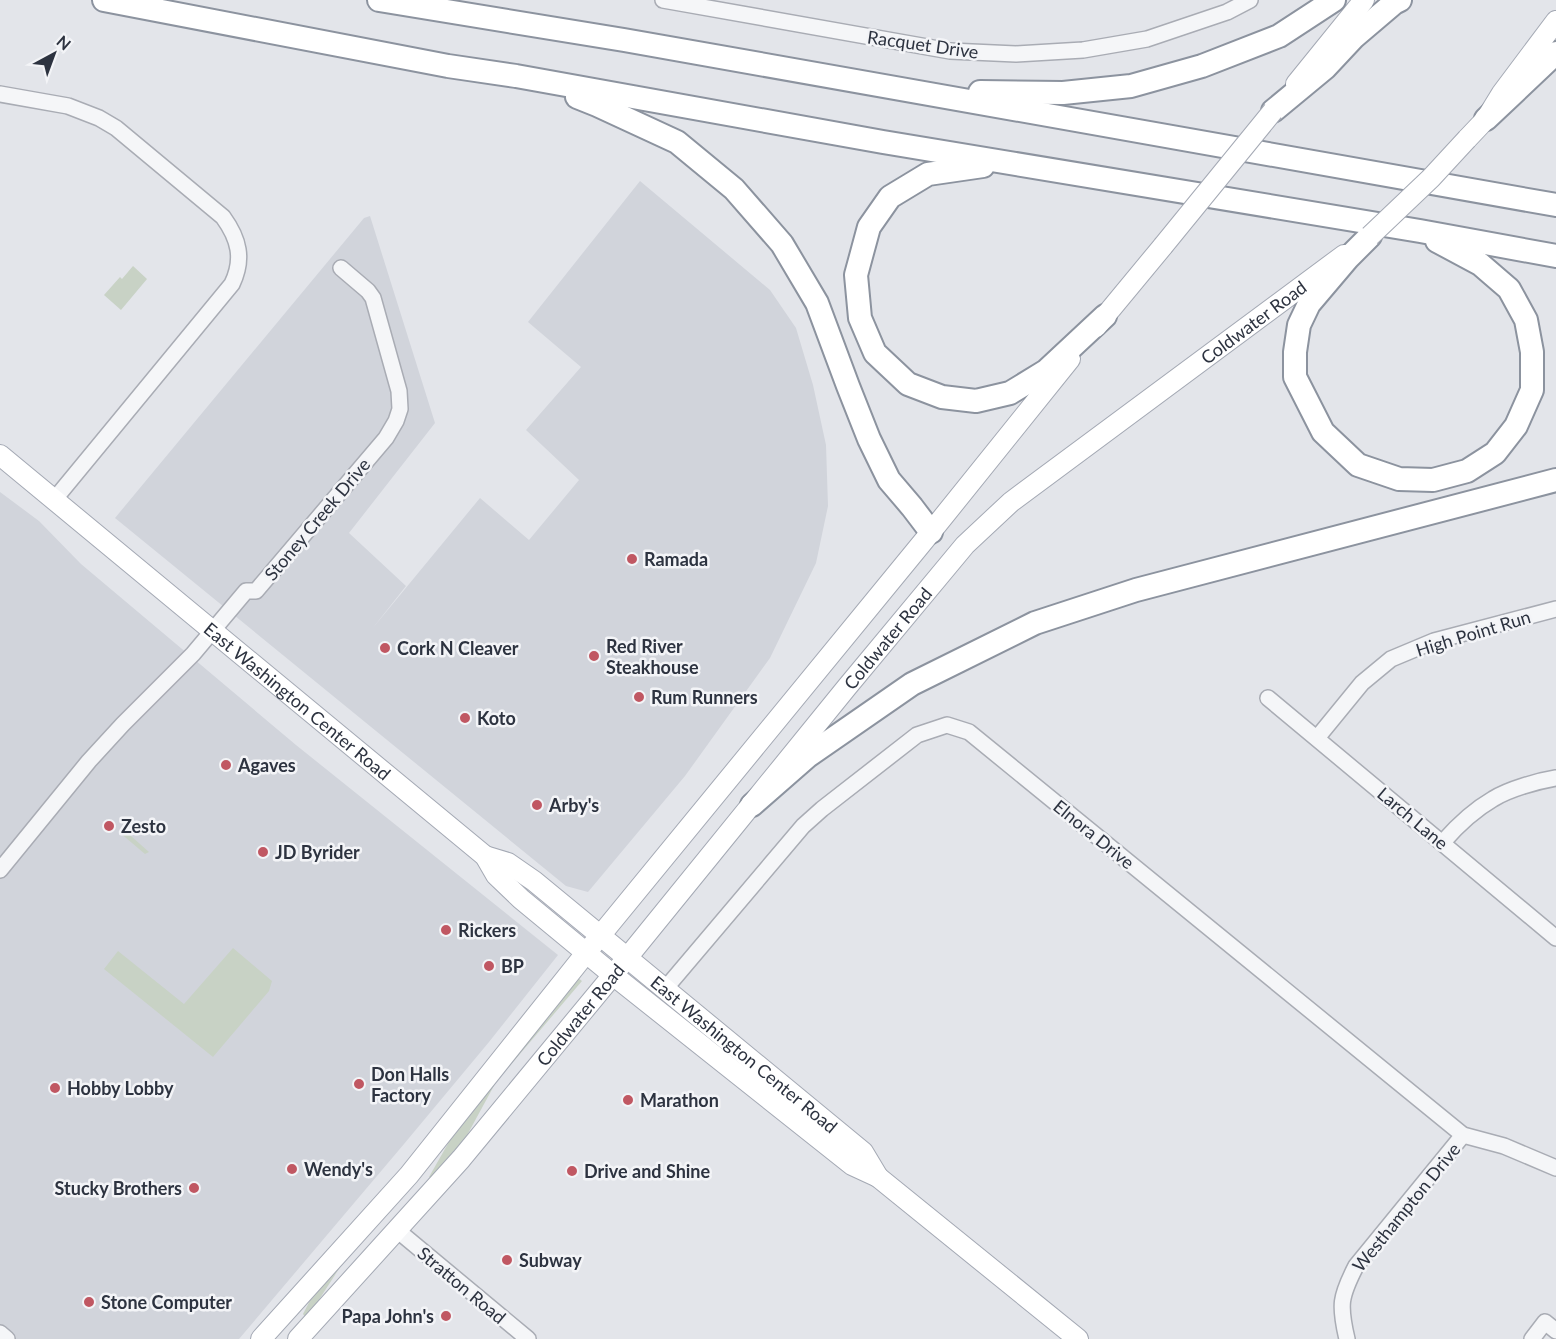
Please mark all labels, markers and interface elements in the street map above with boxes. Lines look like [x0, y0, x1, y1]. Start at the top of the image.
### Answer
north arrow [24, 24, 84, 84]
street label: Racquet Drive [866, 25, 980, 63]
text: N [53, 31, 75, 54]
street label: Coldwater Road [1196, 276, 1311, 369]
street label: Stoney Creek Drive [260, 453, 374, 585]
place label: Ramada [644, 548, 708, 570]
marker: Ramada [625, 552, 639, 566]
street label: Coldwater Road [839, 583, 936, 694]
street label: High Point Run [1413, 605, 1533, 661]
street label: East Washington Center Road [200, 618, 395, 784]
place label: Red River Steakhouse [606, 635, 699, 678]
place label: Cork N Cleaver [397, 637, 519, 659]
marker: Cork N Cleaver [378, 641, 392, 655]
marker: Red River Steakhouse [587, 649, 601, 663]
place label: Rum Runners [651, 686, 758, 708]
marker: Rum Runners [632, 690, 646, 704]
place label: Koto [477, 707, 516, 729]
marker: Koto [458, 711, 472, 725]
place label: Agaves [237, 754, 296, 776]
marker: Agaves [219, 758, 233, 772]
street label: Larch Lane [1373, 782, 1453, 854]
place label: Arby's [548, 794, 599, 816]
street label: Elnora Drive [1049, 795, 1139, 873]
marker: Arby's [530, 798, 544, 812]
place label: Zesto [121, 815, 166, 837]
marker: Zesto [102, 819, 116, 833]
place label: JD Byrider [275, 841, 360, 863]
marker: JD Byrider [256, 845, 270, 859]
place label: Rickers [458, 919, 516, 941]
marker: Rickers [439, 923, 453, 937]
place label: BP [501, 955, 524, 977]
marker: BP [482, 959, 496, 973]
street label: Coldwater Road [532, 959, 629, 1070]
street label: East Washington Center Road [646, 971, 842, 1137]
place label: Don Halls Factory [371, 1063, 449, 1106]
place label: Hobby Lobby [67, 1077, 174, 1099]
marker: Don Halls Factory [352, 1077, 366, 1091]
marker: Hobby Lobby [48, 1081, 62, 1095]
place label: Marathon [640, 1089, 719, 1111]
marker: Marathon [621, 1093, 635, 1107]
street label: Westhampton Drive [1347, 1138, 1465, 1276]
place label: Wendy's [304, 1158, 373, 1180]
place label: Drive and Shine [584, 1160, 711, 1182]
marker: Wendy's [285, 1162, 299, 1176]
marker: Drive and Shine [565, 1164, 579, 1178]
place label: Stucky Brothers [55, 1177, 182, 1199]
marker: Stucky Brothers [187, 1181, 201, 1195]
street label: Stratton Road [414, 1242, 510, 1328]
place label: Subway [519, 1249, 582, 1271]
marker: Subway [500, 1253, 514, 1267]
place label: Stone Computer [101, 1291, 232, 1313]
marker: Stone Computer [82, 1295, 96, 1309]
place label: Papa John's [341, 1305, 434, 1327]
marker: Papa John's [439, 1309, 453, 1323]

